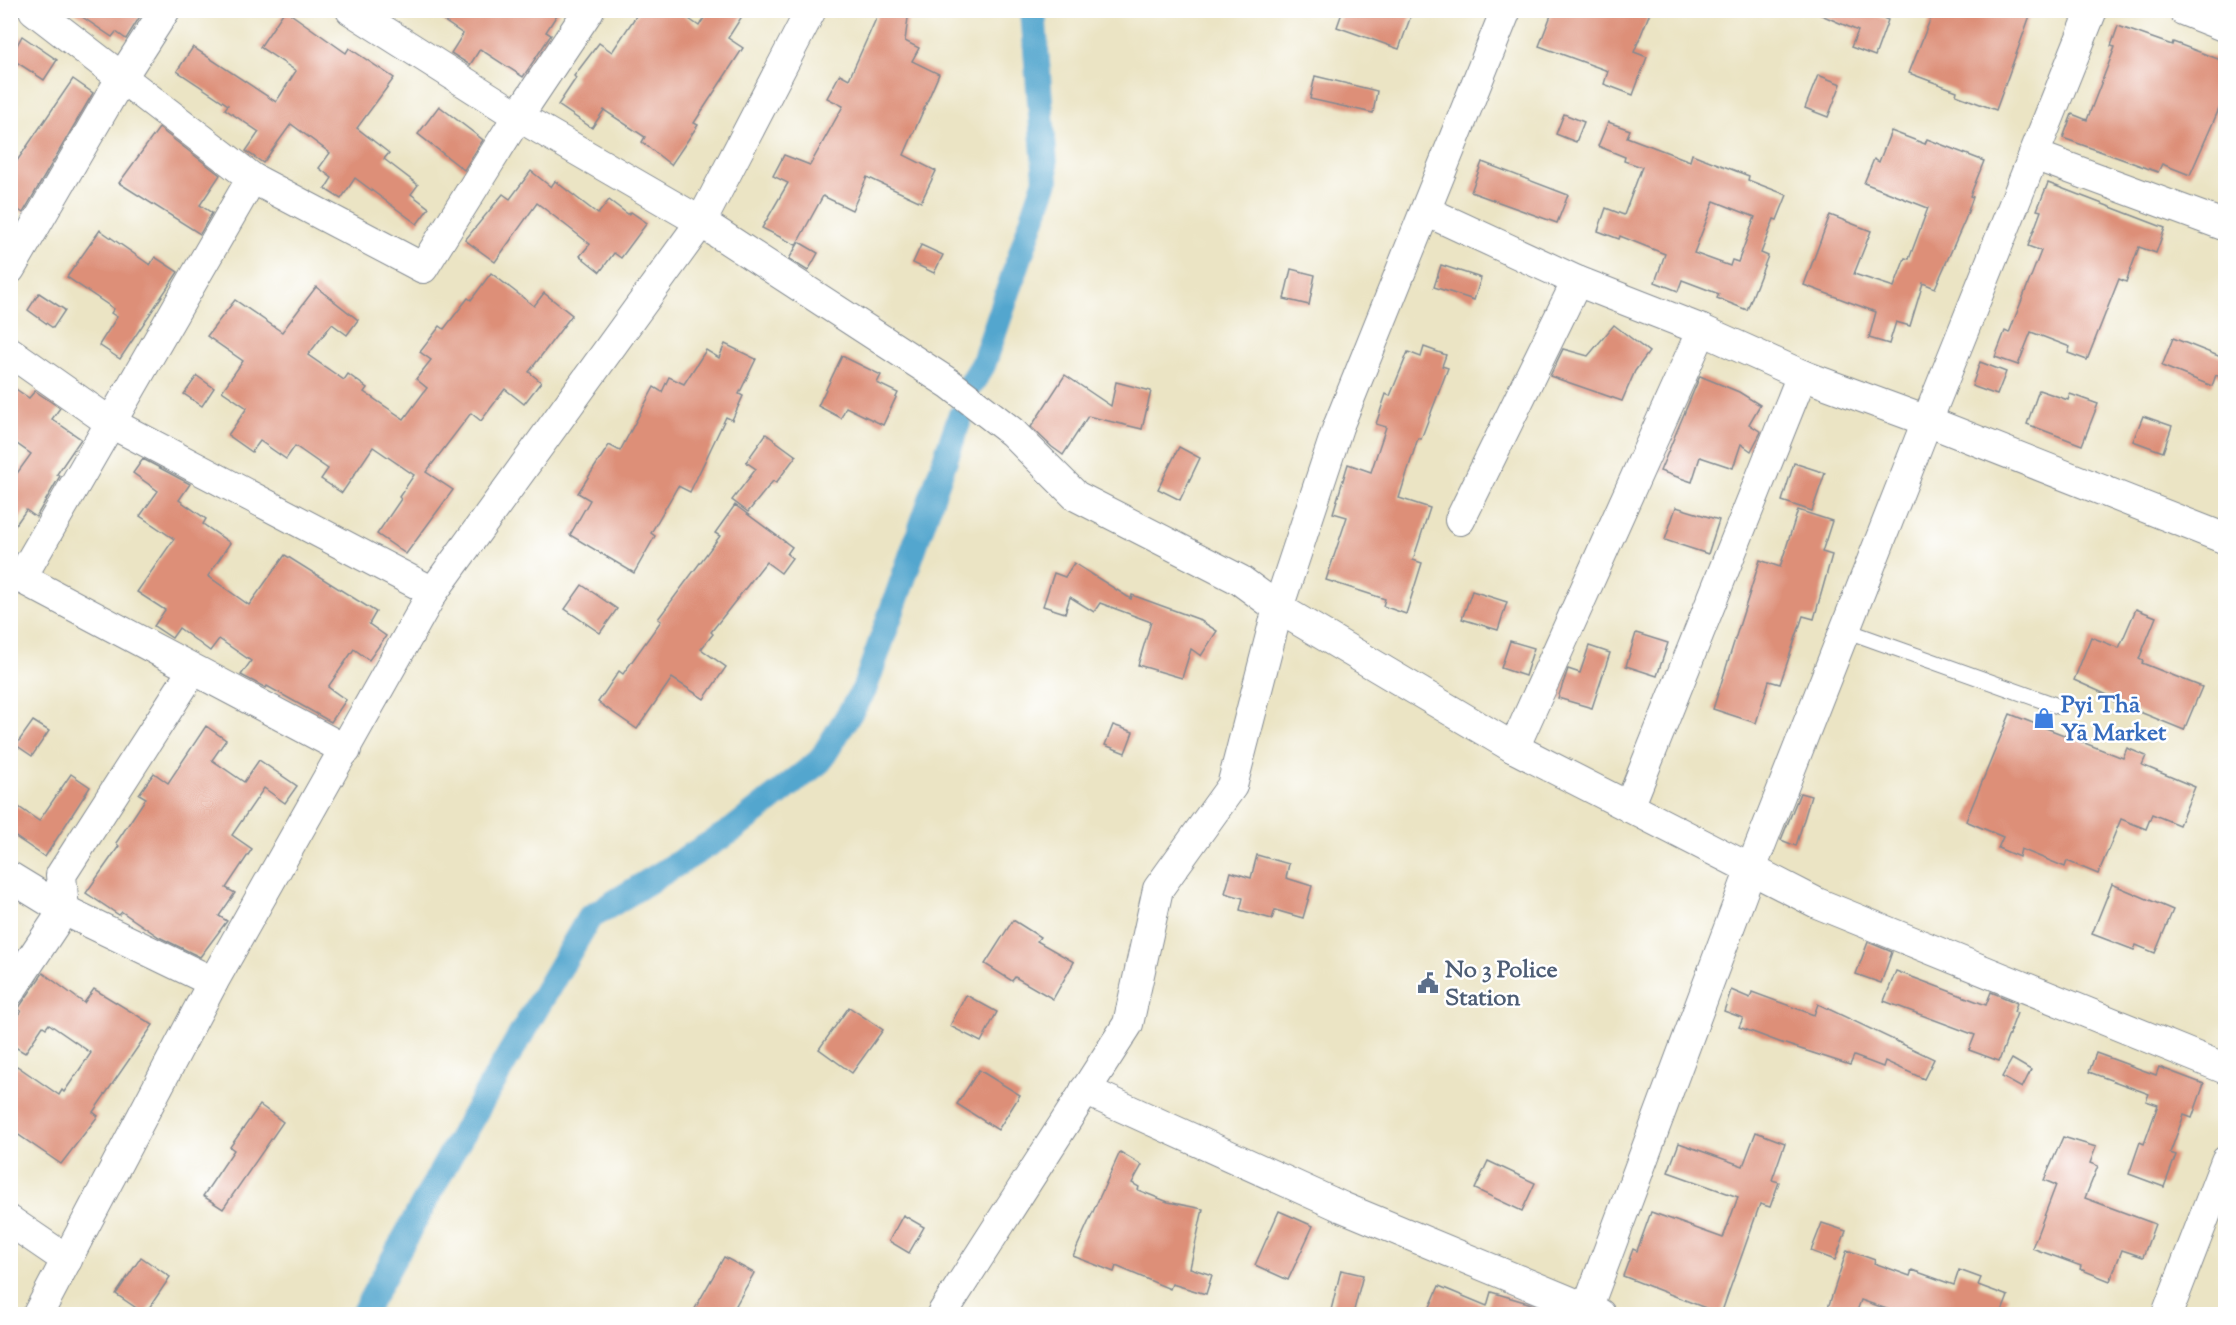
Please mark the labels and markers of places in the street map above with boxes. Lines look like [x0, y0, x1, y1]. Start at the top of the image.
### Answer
place label: Pyi Thā Yā Market [2061, 689, 2167, 751]
shop icon: Pyi Thā Yā Market [2032, 706, 2056, 730]
place label: No 3 Police Station [1445, 954, 1558, 1016]
public building icon: No 3 Police Station [1416, 971, 1440, 995]

